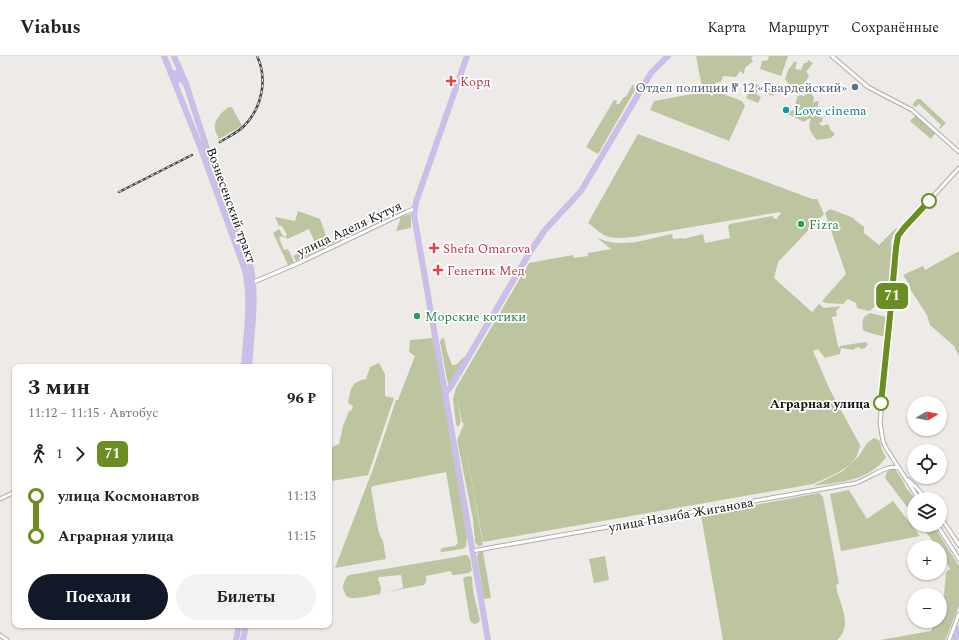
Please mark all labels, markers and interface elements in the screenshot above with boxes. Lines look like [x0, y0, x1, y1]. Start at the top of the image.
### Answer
text: Viabus [20, 13, 81, 42]
text: Карта [708, 17, 746, 38]
text: Маршрут [768, 17, 829, 38]
text: Сохранённые [851, 17, 939, 38]
place label: Корд [460, 72, 490, 92]
marker: Корд [445, 75, 457, 87]
place label: Отдел полиции № 12 «Гвардейский» [635, 78, 847, 98]
marker: Отдел полиции № 12 «Гвардейский» [850, 82, 860, 92]
place label: Love cinema [794, 101, 867, 121]
marker: Love cinema [781, 105, 791, 115]
street label: Вознесенский тракт [201, 145, 261, 266]
unlabelled marker [921, 193, 937, 209]
street label: улица Аделя Кутуя [293, 196, 405, 262]
place label: Fizra [809, 215, 839, 235]
marker: Fizra [796, 219, 806, 229]
place label: Shefa Omarova [443, 239, 531, 259]
marker: Shefa Omarova [428, 242, 440, 254]
place label: Генетик Мед [447, 261, 525, 281]
marker: Генетик Мед [432, 264, 444, 276]
line badge: 71 [874, 283, 910, 309]
text: 71 [884, 285, 900, 306]
place label: Морские котики [425, 307, 526, 327]
marker: Морские котики [412, 311, 422, 321]
text: 3 мин [28, 371, 90, 404]
text: 96 ₽ [287, 387, 316, 410]
place label: Аграрная улица [770, 394, 870, 414]
marker: Аграрная улица [873, 395, 889, 411]
north arrow [907, 396, 947, 436]
map controls [907, 396, 947, 628]
text: 11:12 – 11:15 · Автобус [28, 403, 158, 423]
icon: walk [28, 443, 50, 465]
icon: forward [69, 443, 91, 465]
text: 71 [105, 443, 120, 464]
text: 1 [56, 444, 63, 464]
button: locate [907, 444, 947, 484]
text: улица Космонавтов [58, 485, 199, 508]
text: 11:13 [287, 486, 316, 506]
street label: улица Назиба Жиганова [606, 492, 756, 538]
button: layers [907, 492, 947, 532]
text: Аграрная улица [58, 525, 174, 548]
text: 11:15 [287, 526, 316, 546]
button: + [907, 540, 947, 580]
button: Поехали [28, 574, 168, 620]
button: Билеты [176, 574, 316, 620]
button: − [907, 588, 947, 628]

